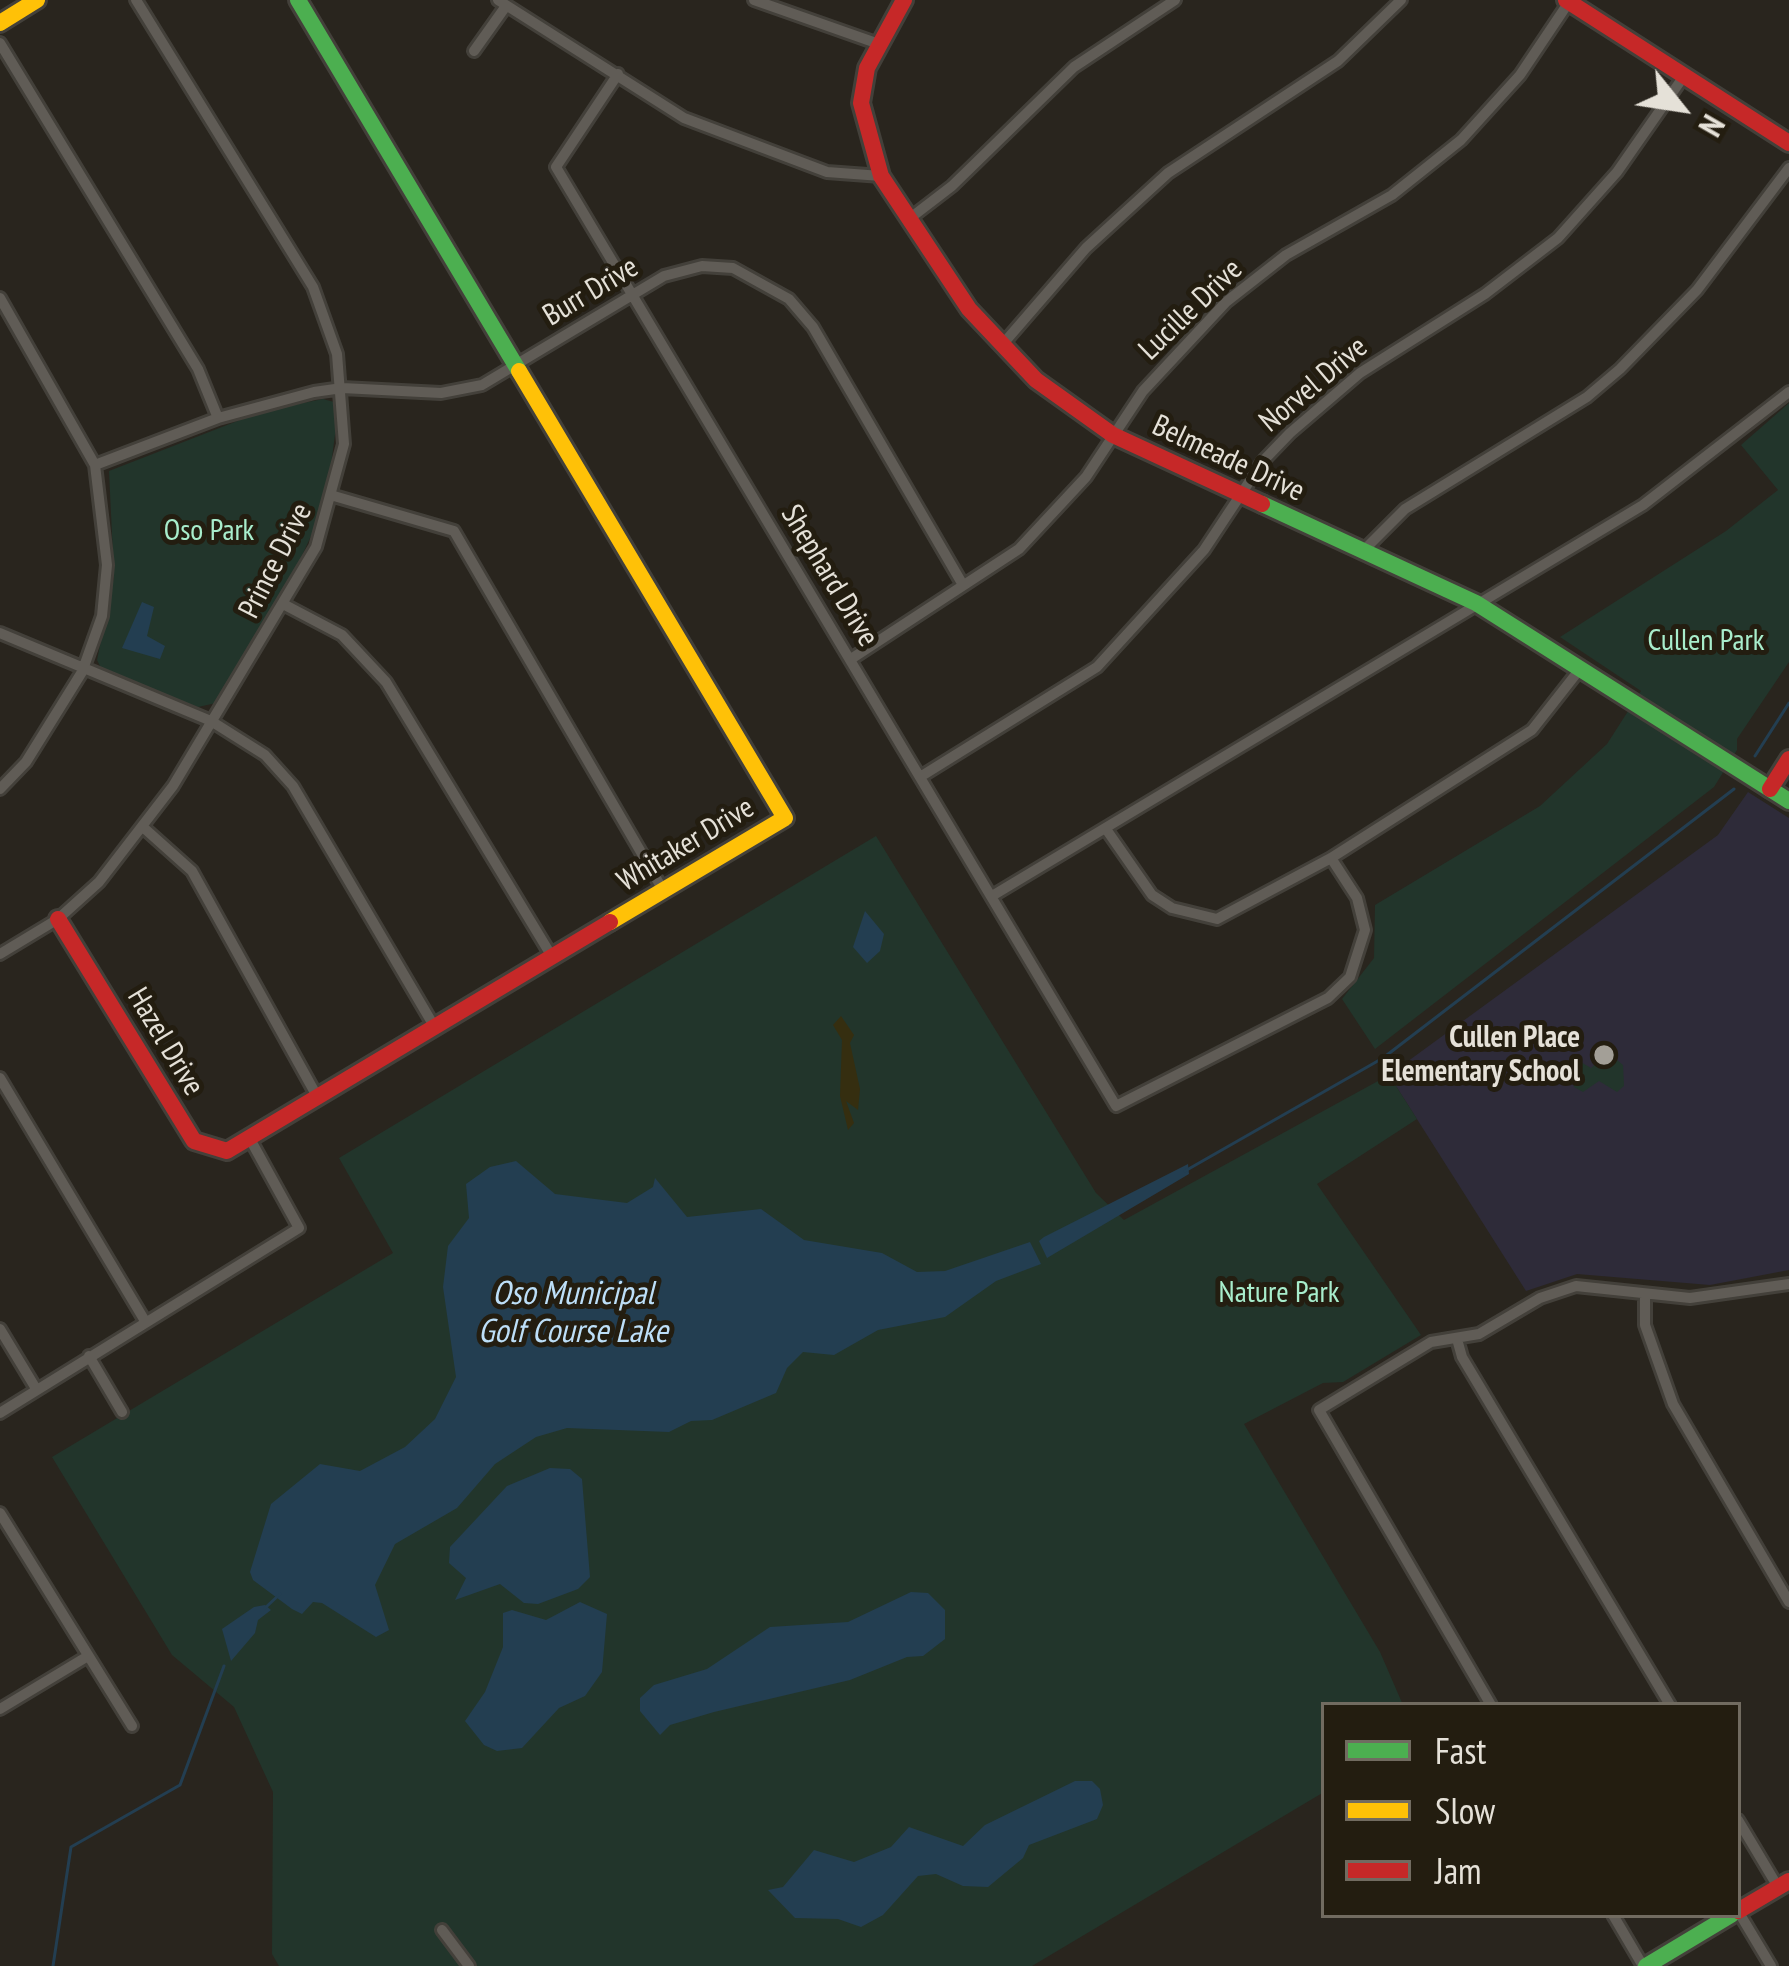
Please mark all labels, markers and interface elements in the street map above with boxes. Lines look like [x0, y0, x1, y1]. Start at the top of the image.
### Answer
north arrow [1621, 48, 1741, 168]
text: N [1690, 108, 1736, 145]
street label: Burr Drive [537, 250, 645, 334]
street label: Lucille Drive [1132, 252, 1250, 368]
street label: Norvel Drive [1253, 330, 1375, 440]
street label: Belmeade Drive [1146, 408, 1310, 510]
street label: Prince Drive [232, 498, 320, 624]
street label: Shephard Drive [773, 499, 885, 653]
park label: Oso Park [164, 513, 254, 549]
park label: Cullen Park [1648, 623, 1764, 659]
street label: Whitaker Drive [611, 790, 761, 900]
street label: Hazel Drive [119, 982, 211, 1102]
place label: Cullen Place Elementary School [1382, 1020, 1580, 1090]
marker: Cullen Place Elementary School [1591, 1042, 1617, 1068]
water label: Oso Municipal Golf Course Lake [478, 1275, 668, 1353]
park label: Nature Park [1219, 1275, 1339, 1311]
legend [1321, 1702, 1741, 1918]
text: Fast [1435, 1727, 1486, 1774]
text: Slow [1435, 1787, 1495, 1834]
text: Jam [1435, 1847, 1482, 1894]

